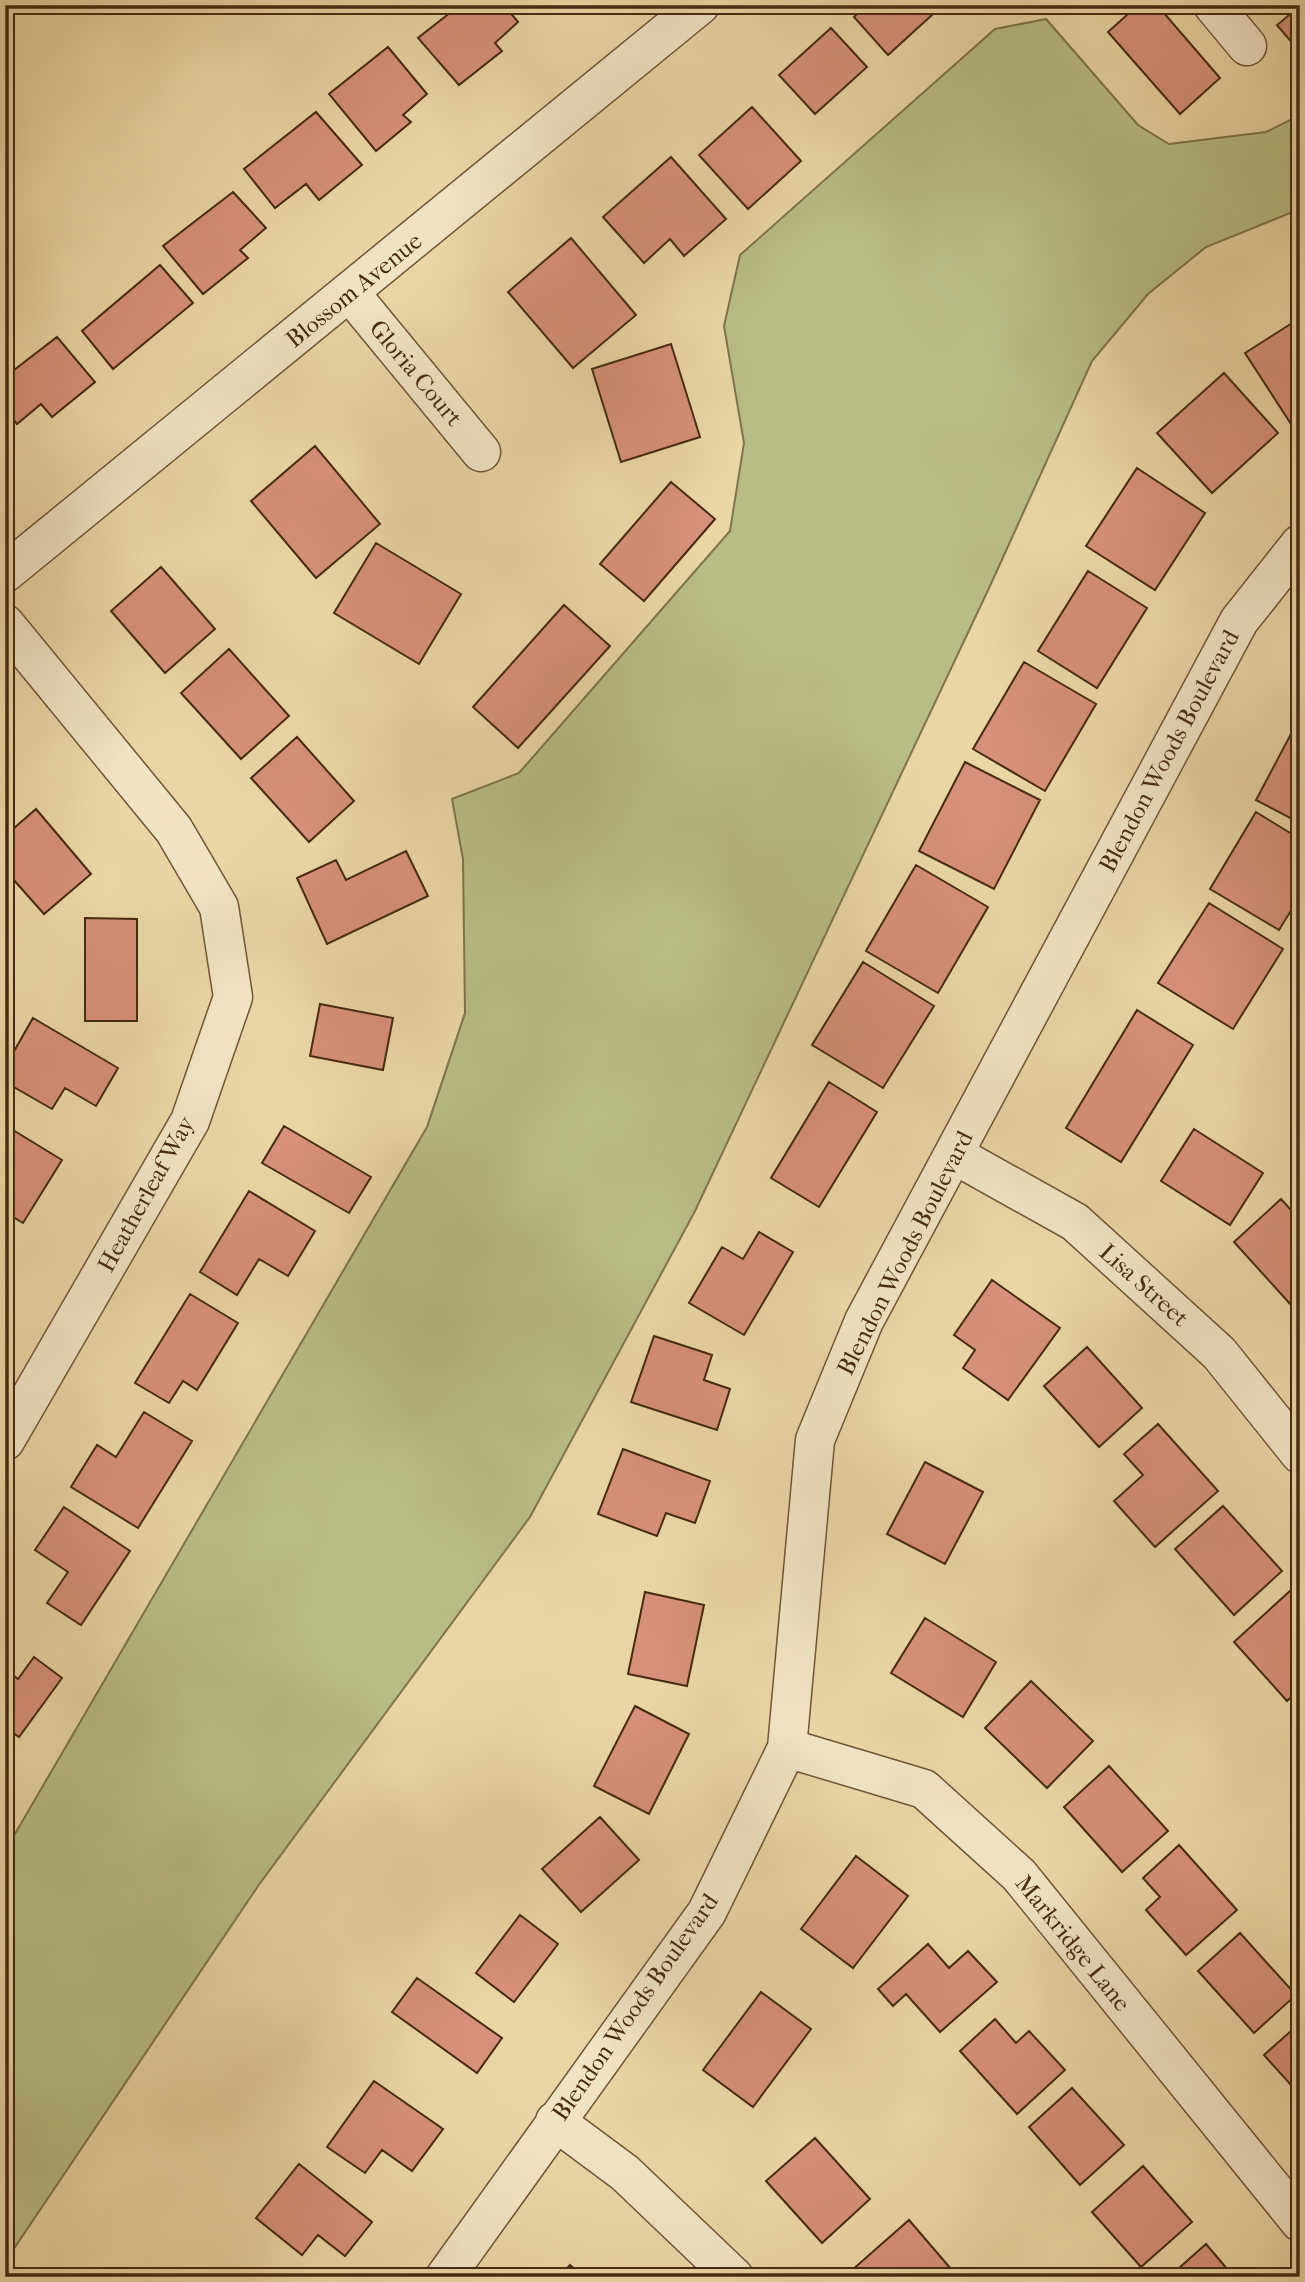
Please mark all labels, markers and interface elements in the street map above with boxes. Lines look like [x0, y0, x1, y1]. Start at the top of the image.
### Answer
street label: Blossom Avenue [280, 227, 428, 353]
street label: Gloria Court [364, 314, 469, 432]
street label: Blendon Woods Boulevard [1093, 624, 1245, 877]
street label: Heatherleaf Way [92, 1110, 201, 1277]
street label: Blendon Woods Boulevard [831, 1125, 979, 1380]
street label: Lisa Street [1094, 1238, 1195, 1332]
street label: Markridge Lane [1010, 1869, 1136, 2017]
street label: Blendon Woods Boulevard [546, 1887, 725, 2126]

